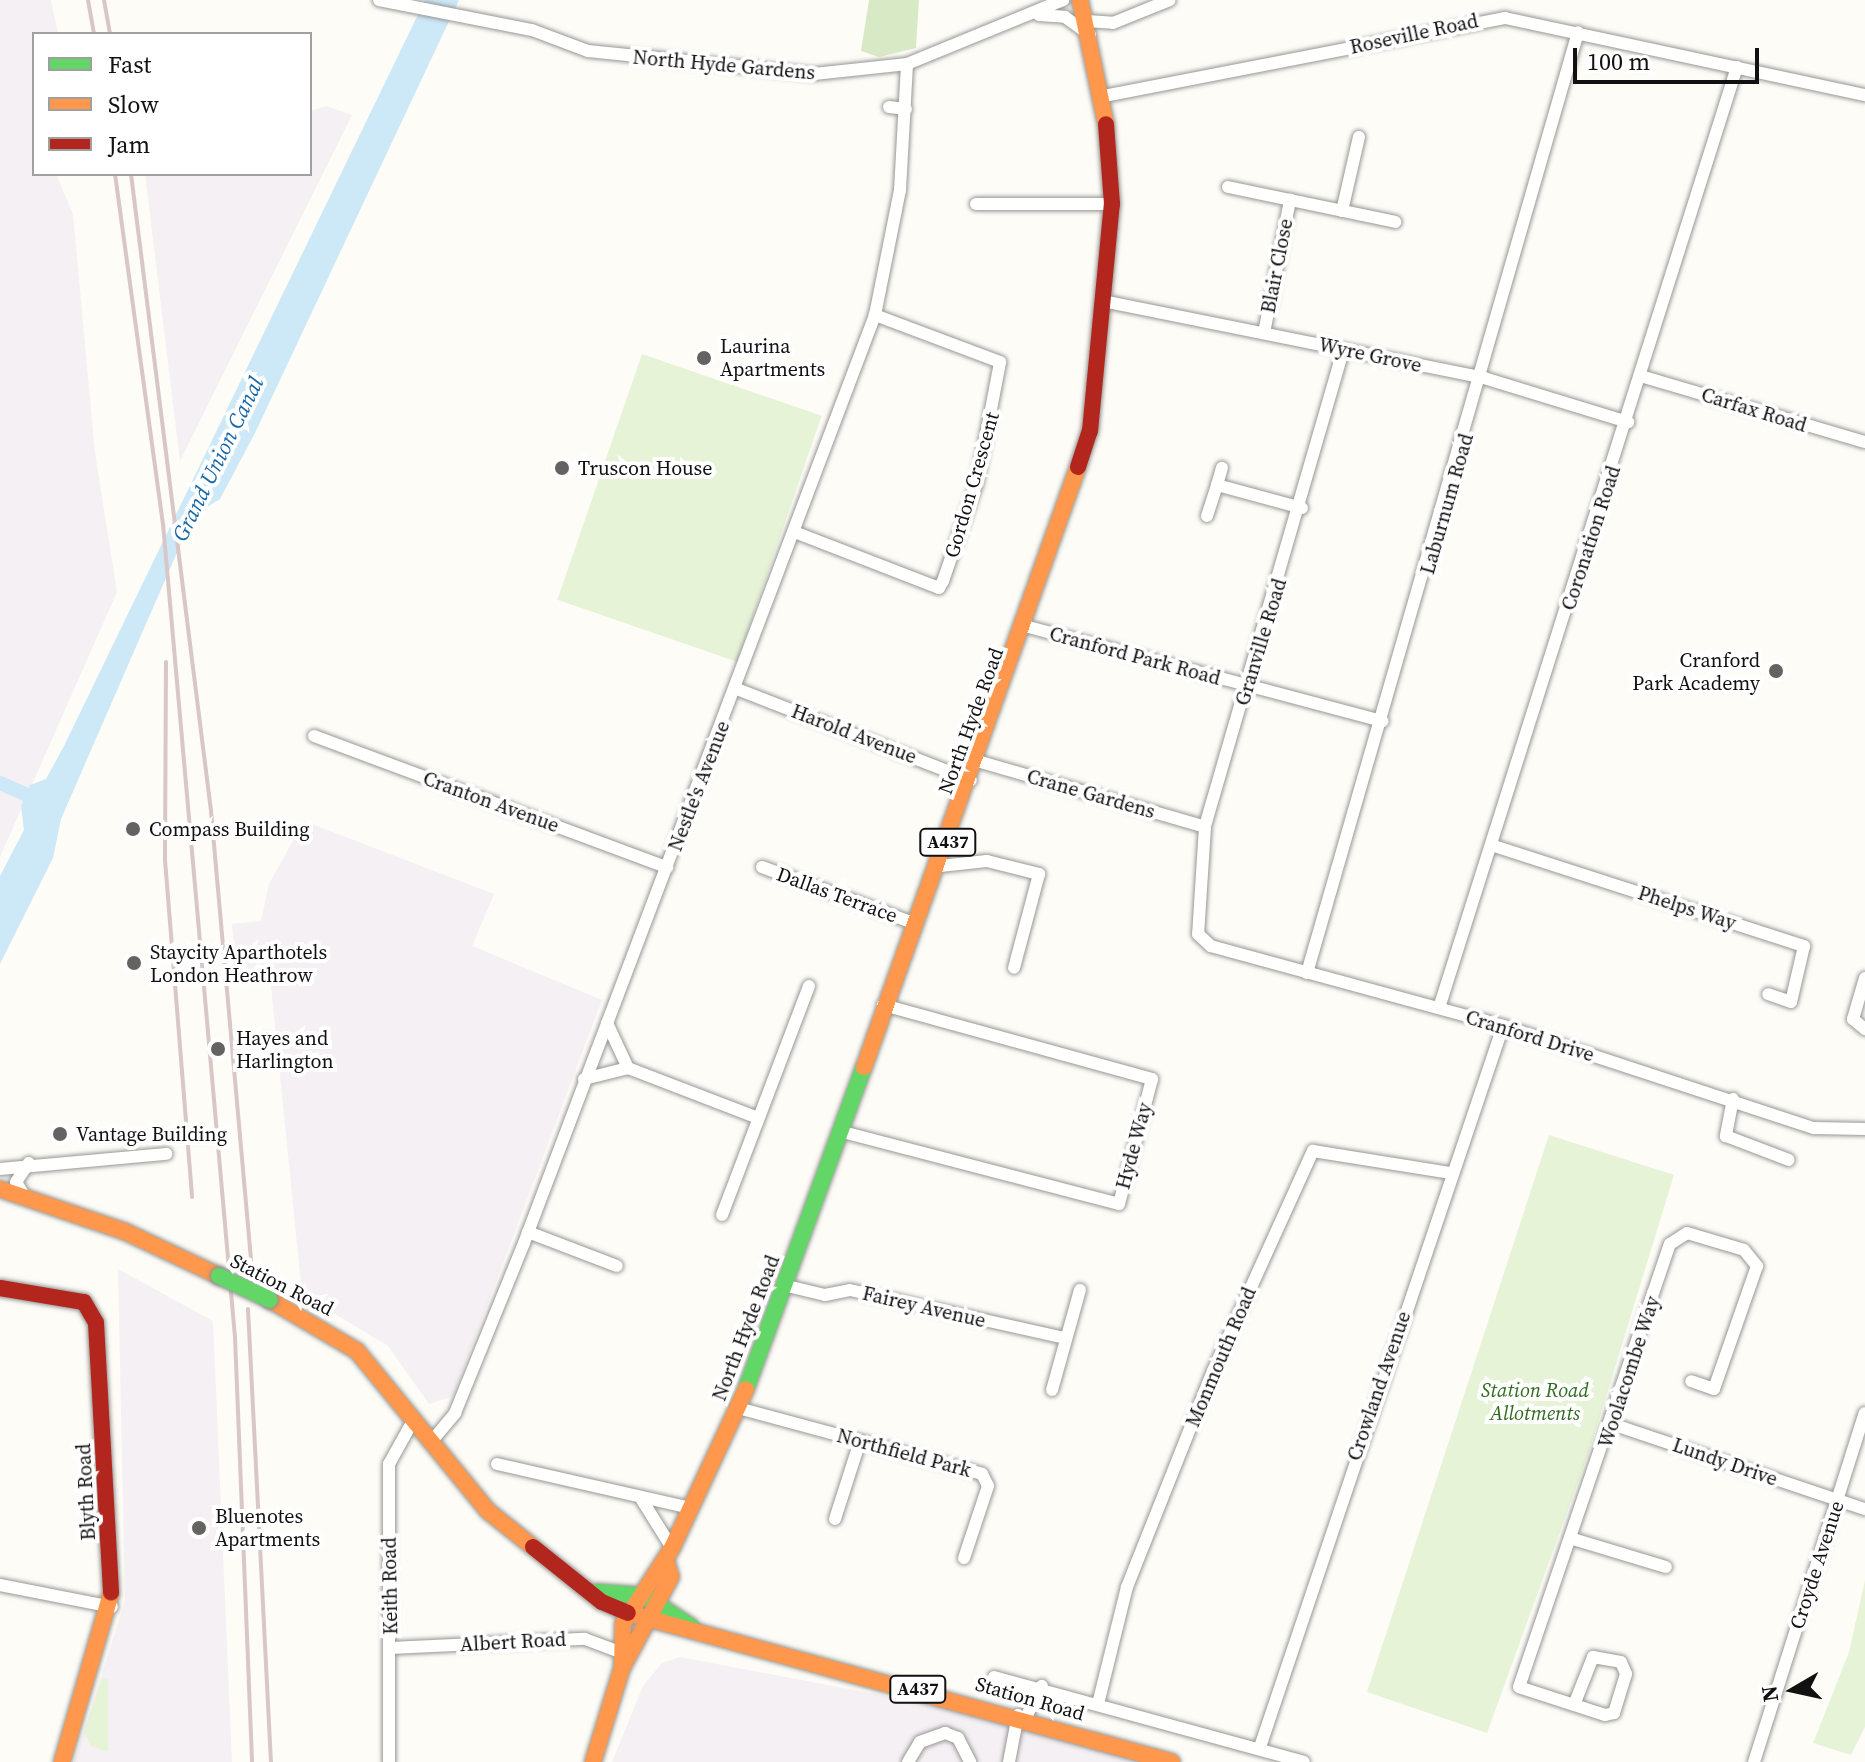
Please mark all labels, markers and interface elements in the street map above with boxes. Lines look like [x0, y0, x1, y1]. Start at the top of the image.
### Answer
street label: Roseville Road [1348, 9, 1480, 59]
legend [32, 32, 312, 176]
scale bar [1577, 32, 1763, 82]
street label: North Hyde Gardens [632, 45, 816, 85]
text: 100 m [1587, 45, 1650, 78]
text: Fast [108, 48, 151, 81]
text: Slow [108, 88, 159, 121]
text: Jam [108, 128, 150, 161]
street label: Blair Close [1256, 217, 1298, 315]
street label: Wyre Grove [1316, 332, 1424, 378]
place label: Laurina Apartments [720, 334, 825, 381]
marker: Laurina Apartments [695, 349, 713, 367]
water label: Grand Union Canal [167, 373, 269, 545]
street label: Carfax Road [1698, 383, 1810, 437]
street label: Gordon Crescent [940, 409, 1004, 561]
street label: Laburnum Road [1415, 431, 1479, 577]
place label: Truscon House [578, 456, 712, 480]
marker: Truscon House [553, 459, 571, 477]
street label: Coronation Road [1556, 463, 1626, 613]
street label: Granville Road [1230, 576, 1292, 708]
street label: Cranford Park Road [1047, 622, 1223, 690]
street label: North Hyde Road [933, 645, 1009, 797]
place label: Cranford Park Academy [1632, 648, 1760, 695]
marker: Cranford Park Academy [1767, 662, 1785, 680]
street label: Harold Avenue [788, 699, 920, 769]
street label: Nestle's Avenue [663, 717, 735, 855]
street label: Crane Gardens [1024, 764, 1158, 824]
street label: Cranton Avenue [420, 766, 562, 838]
place label: Compass Building [149, 817, 310, 841]
marker: Compass Building [124, 820, 142, 838]
road number: A437 [918, 828, 978, 856]
street label: Dallas Terrace [773, 862, 901, 928]
street label: Phelps Way [1635, 881, 1739, 935]
place label: Staycity Aparthotels London Heathrow [150, 940, 327, 987]
marker: Staycity Aparthotels London Heathrow [125, 954, 143, 972]
street label: Cranford Drive [1463, 1005, 1597, 1067]
place label: Hayes and Harlington [236, 1026, 334, 1073]
marker: Hayes and Harlington [207, 1038, 229, 1060]
street label: Hyde Way [1111, 1100, 1157, 1192]
place label: Vantage Building [76, 1122, 227, 1146]
marker: Vantage Building [51, 1125, 69, 1143]
street label: Station Road [227, 1249, 337, 1321]
street label: North Hyde Road [707, 1252, 785, 1404]
street label: Fairey Avenue [860, 1281, 988, 1333]
street label: Monmouth Road [1181, 1283, 1261, 1431]
street label: Woolacombe Way [1593, 1293, 1665, 1451]
street label: Crowland Avenue [1342, 1308, 1416, 1464]
park label: Station Road Allotments [1481, 1378, 1589, 1425]
street label: Northfield Park [834, 1424, 974, 1482]
street label: Lundy Drive [1669, 1433, 1781, 1491]
street label: Blyth Road [71, 1443, 101, 1541]
street label: Croyde Avenue [1785, 1498, 1849, 1632]
place label: Bluenotes Apartments [215, 1504, 320, 1551]
marker: Bluenotes Apartments [190, 1519, 208, 1537]
street label: Keith Road [377, 1537, 403, 1635]
street label: Albert Road [459, 1627, 567, 1657]
north arrow [1753, 1650, 1833, 1730]
street label: Station Road [973, 1672, 1087, 1726]
road number: A437 [888, 1675, 948, 1703]
text: N [1753, 1683, 1785, 1704]

